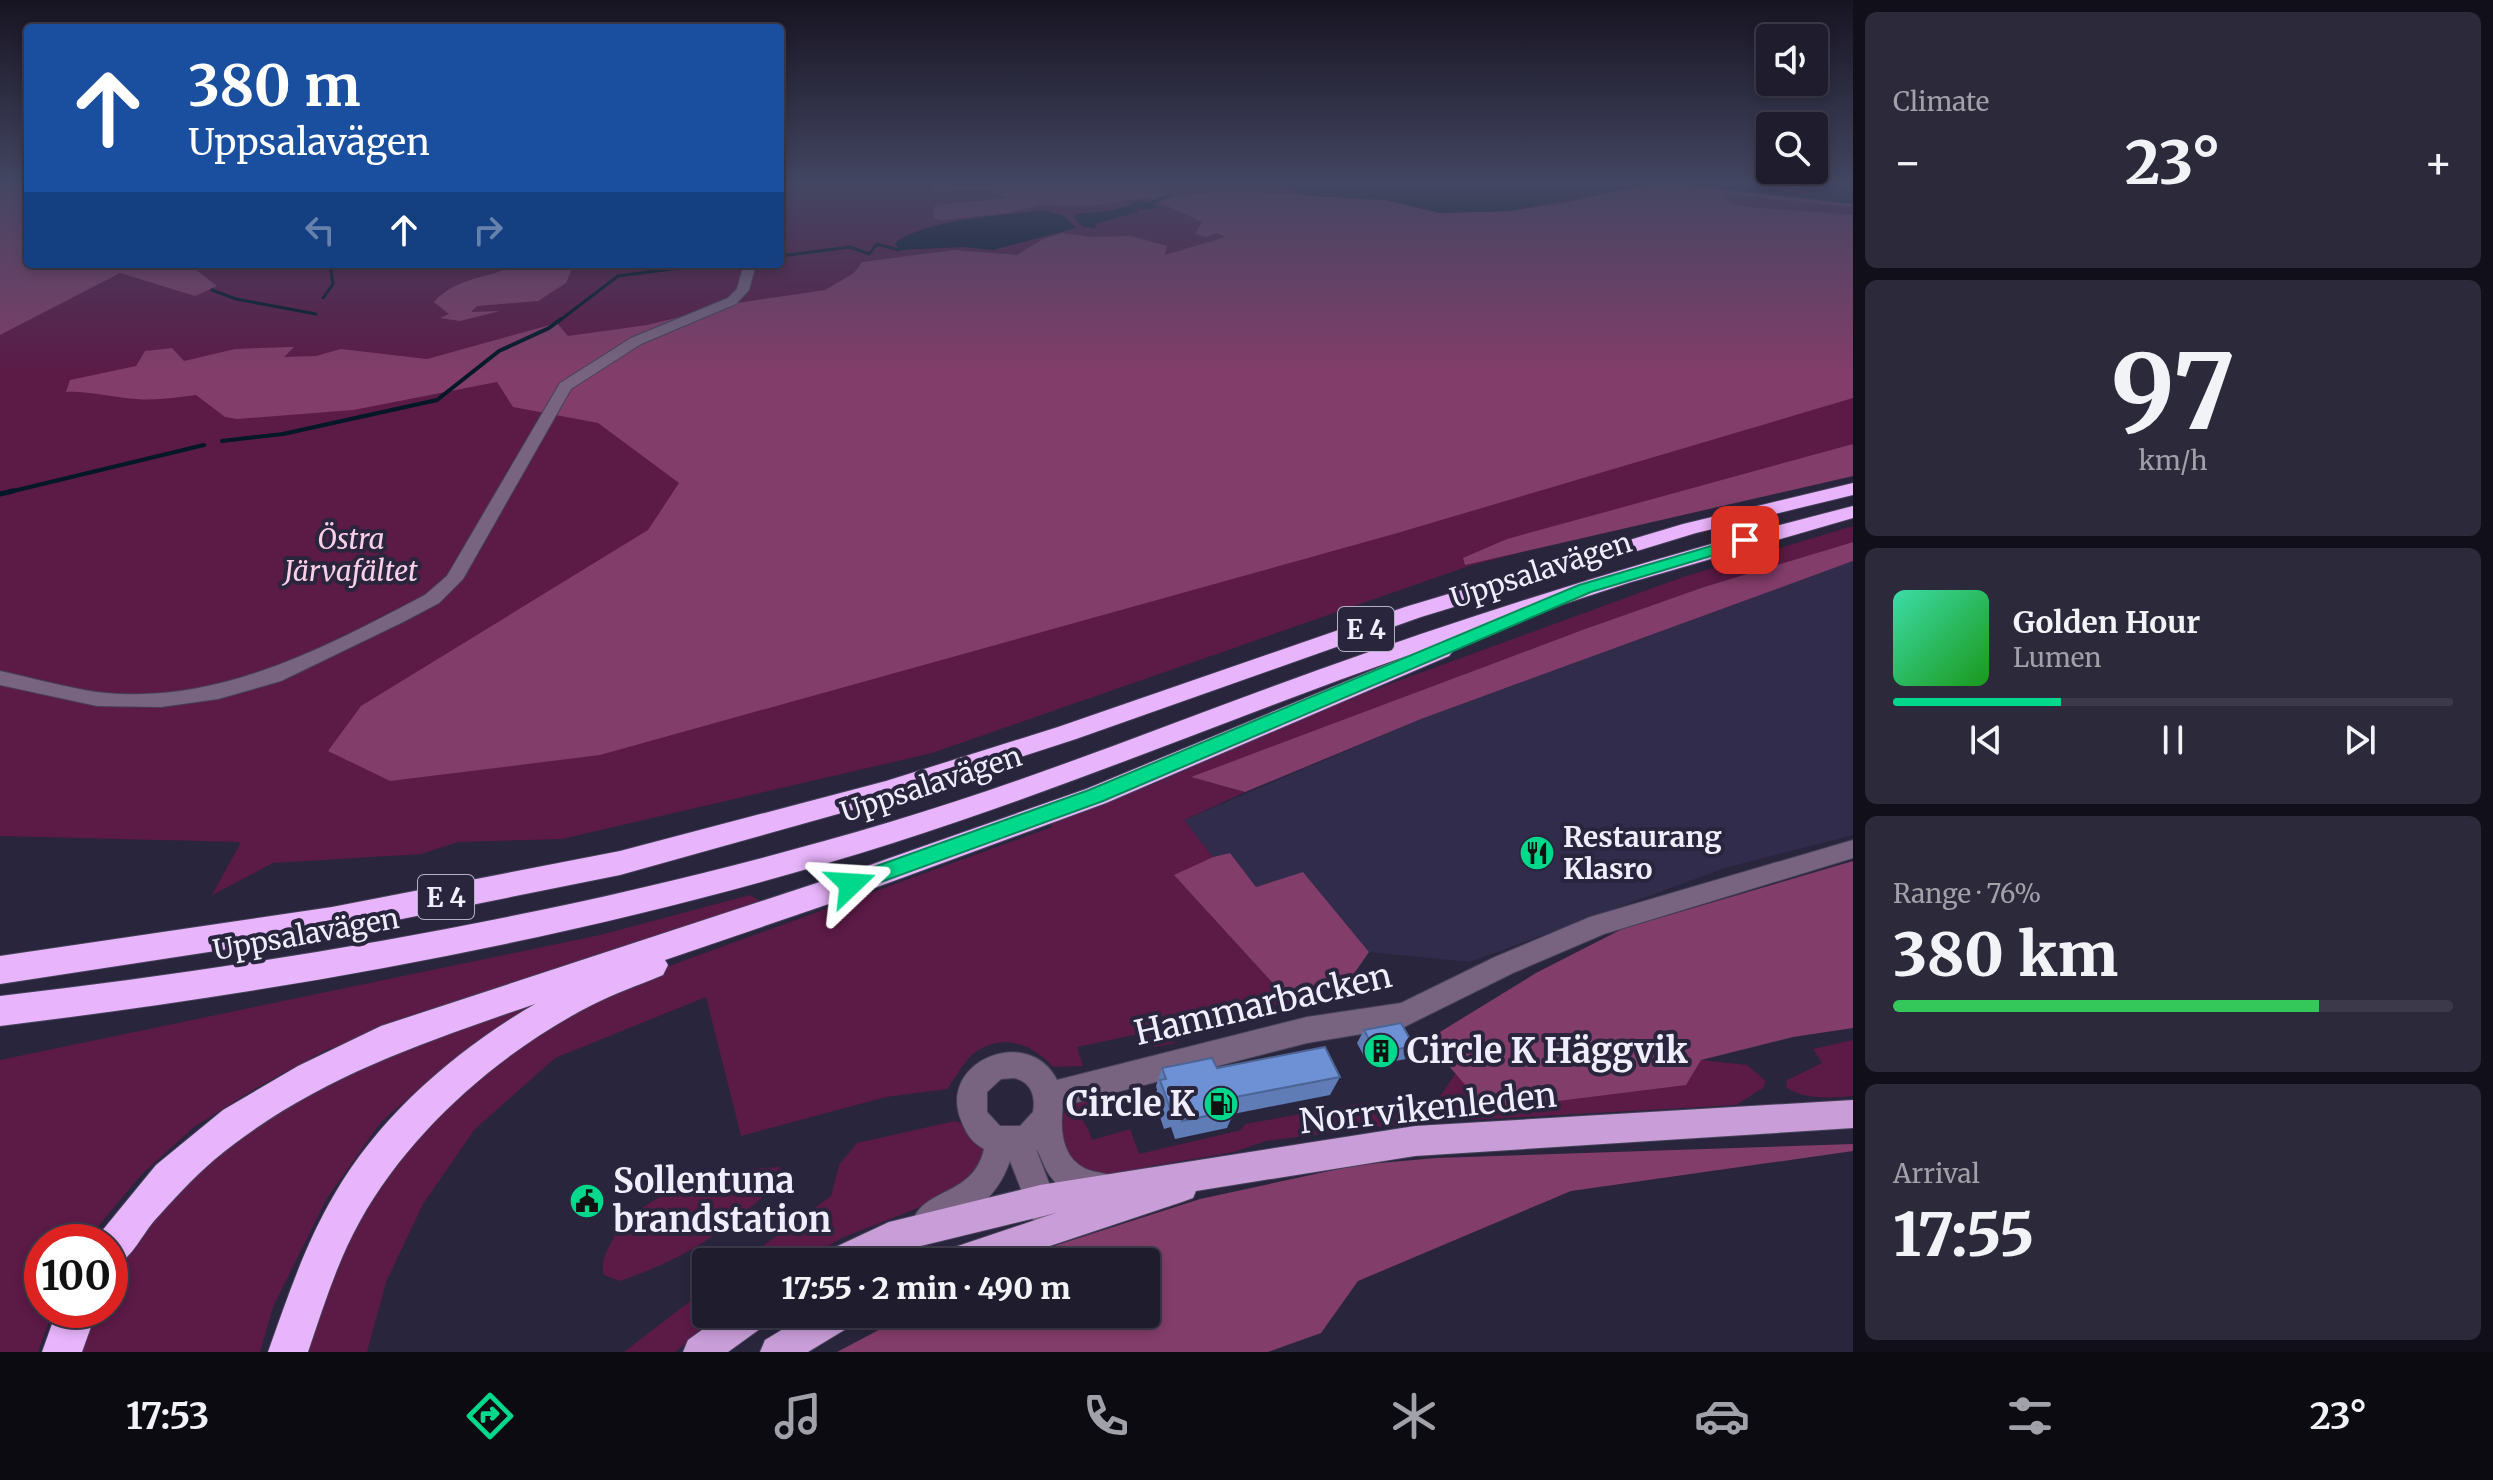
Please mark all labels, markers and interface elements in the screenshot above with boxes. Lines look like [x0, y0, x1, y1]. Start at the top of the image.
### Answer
map controls [1756, 24, 1828, 184]
button: sound [1756, 24, 1828, 96]
text: 380 m [188, 51, 361, 121]
icon: ahead [56, 56, 160, 160]
text: Climate [1893, 85, 1989, 118]
button: search [1756, 112, 1828, 184]
text: Uppsalavägen [188, 120, 430, 165]
text: 23° [2125, 125, 2221, 200]
text: − [1893, 135, 1922, 190]
text: + [2424, 135, 2453, 190]
icon: left [298, 208, 342, 252]
icon: ahead [382, 208, 426, 252]
icon: right [466, 208, 510, 252]
text: 97 [2111, 327, 2235, 457]
text: km/h [2139, 444, 2207, 477]
pin [1711, 506, 1779, 574]
icon: arrive [1723, 518, 1767, 562]
park label: Östra Järvafältet [281, 521, 418, 589]
street label: Uppsalavägen [1446, 524, 1636, 616]
text: Golden Hour [2013, 603, 2200, 641]
road number: E 4 [1338, 607, 1394, 651]
text: Lumen [2013, 641, 2102, 674]
icon: previous [1964, 718, 2008, 762]
icon: pause [2151, 718, 2195, 762]
icon: next [2338, 718, 2382, 762]
street label: Uppsalavägen [836, 738, 1026, 830]
place label: Restaurang Klasro [1563, 819, 1722, 887]
restaurant icon: Restaurang Klasro [1518, 834, 1556, 872]
position arrow [809, 842, 893, 926]
road number: E 4 [418, 875, 474, 919]
text: Range · 76% [1893, 877, 2041, 910]
street label: Uppsalavägen [210, 900, 402, 968]
text: 380 km [1893, 917, 2118, 992]
street label: Hammarbacken [1130, 954, 1396, 1054]
place label: Circle K Häggvik [1407, 1030, 1688, 1073]
building icon: Circle K Häggvik [1362, 1032, 1400, 1070]
street label: Norrvikenleden [1297, 1074, 1559, 1142]
place label: Circle K [1066, 1083, 1196, 1125]
fuel station icon: Circle K [1202, 1085, 1240, 1123]
text: Arrival [1893, 1157, 1980, 1190]
place label: Sollentuna brandstation [613, 1160, 831, 1241]
public building icon: Sollentuna brandstation [568, 1182, 606, 1220]
text: 17:55 [1893, 1197, 2034, 1272]
speed limit sign: 100 [24, 1224, 128, 1328]
text: 17:55 · 2 min · 490 m [781, 1269, 1071, 1307]
icon: directions [462, 1388, 518, 1444]
icon: music [770, 1388, 826, 1444]
icon: phone [1078, 1388, 1134, 1444]
icon: climate [1386, 1388, 1442, 1444]
icon: car [1694, 1388, 1750, 1444]
icon: filters [2002, 1388, 2058, 1444]
text: 17:53 [126, 1394, 209, 1439]
text: 23° [2310, 1394, 2367, 1439]

